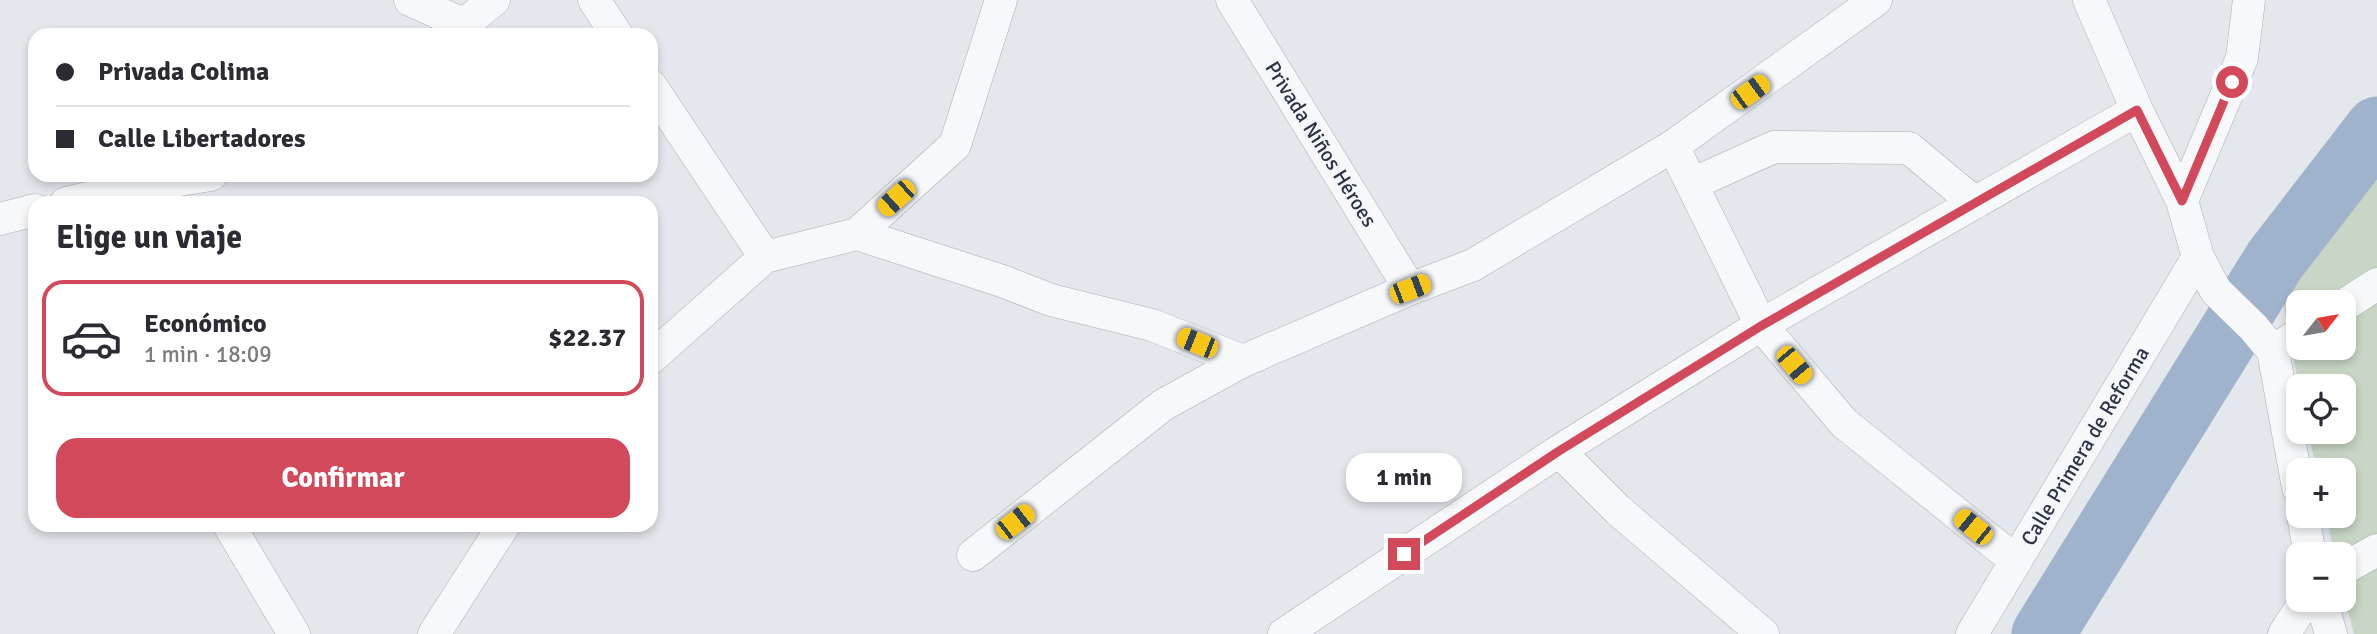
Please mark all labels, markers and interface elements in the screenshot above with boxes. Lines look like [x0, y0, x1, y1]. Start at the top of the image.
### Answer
text: Privada Colima [98, 56, 269, 88]
street label: Privada Niños Héroes [1260, 56, 1382, 232]
route start [2216, 66, 2248, 98]
car [1727, 71, 1774, 113]
text: Calle Libertadores [98, 123, 306, 155]
car [874, 176, 919, 220]
text: Elige un viaje [56, 218, 242, 257]
car [1387, 272, 1434, 306]
north arrow [2286, 290, 2356, 360]
map controls [2286, 290, 2356, 612]
icon: car [60, 307, 123, 370]
text: Económico [144, 308, 267, 340]
text: $22.37 [548, 322, 626, 354]
car [1174, 325, 1221, 361]
text: 1 min · 18:09 [144, 340, 272, 369]
car [1773, 342, 1816, 388]
street label: Calle Primera de Reforma [2015, 342, 2155, 550]
button: locate [2286, 374, 2356, 444]
button: Confirmar [56, 438, 630, 518]
callout: 1 min [1346, 452, 1462, 502]
button: + [2286, 458, 2356, 528]
text: 1 min [1376, 463, 1432, 492]
car [992, 501, 1039, 543]
car [1951, 506, 1996, 548]
route end [1388, 538, 1420, 570]
button: − [2286, 542, 2356, 612]

